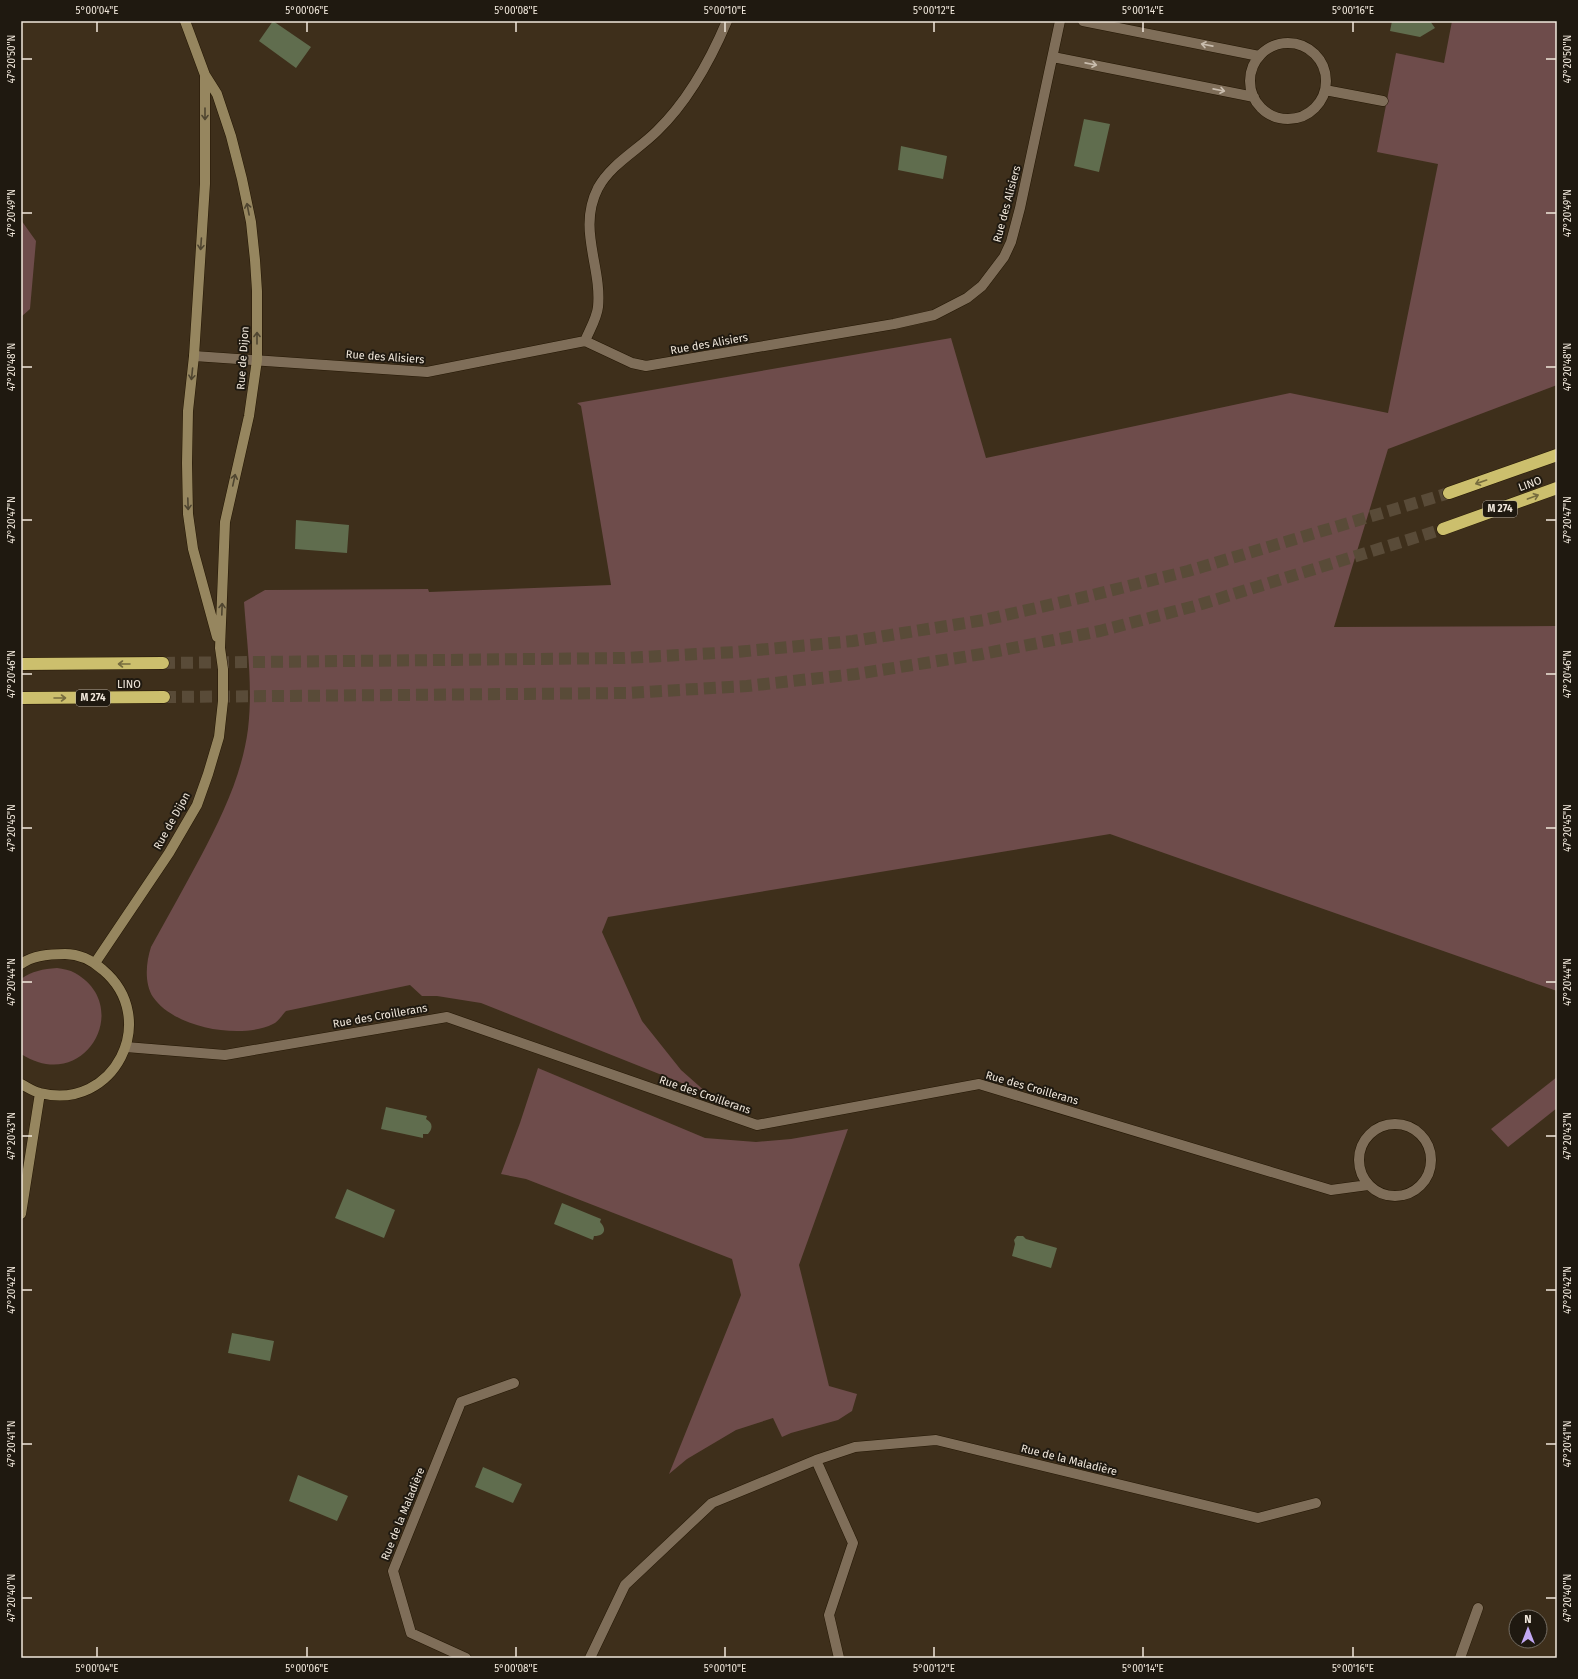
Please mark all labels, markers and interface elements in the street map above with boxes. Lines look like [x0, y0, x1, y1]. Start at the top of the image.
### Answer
text: 5°00'04"E [75, 5, 119, 17]
text: 5°00'06"E [285, 5, 329, 17]
text: 5°00'08"E [494, 5, 538, 17]
text: 5°00'10"E [704, 5, 746, 17]
text: 5°00'12"E [913, 5, 955, 17]
text: 5°00'14"E [1122, 5, 1164, 17]
text: 5°00'16"E [1332, 5, 1374, 17]
text: 47°20'50"N [6, 35, 18, 83]
text: 47°20'50"N [1562, 35, 1574, 83]
one-way arrow [1201, 41, 1214, 49]
one-way arrow [1085, 61, 1098, 69]
one-way arrow [1212, 86, 1225, 94]
one-way arrow [201, 107, 209, 120]
street label: Rue des Alisiers [991, 164, 1023, 244]
text: 47°20'49"N [6, 189, 18, 237]
text: 47°20'49"N [1562, 189, 1574, 237]
one-way arrow [243, 203, 251, 216]
one-way arrow [198, 237, 205, 250]
street label: Rue de Dijon [234, 326, 252, 390]
street label: Rue des Alisiers [669, 331, 749, 357]
one-way arrow [253, 332, 261, 345]
text: 47°20'48"N [6, 343, 18, 391]
text: 47°20'48"N [1562, 343, 1574, 391]
street label: Rue des Alisiers [345, 348, 425, 366]
one-way arrow [188, 367, 196, 380]
one-way arrow [230, 474, 238, 487]
street label: LINO [1517, 474, 1543, 494]
one-way arrow [1475, 478, 1487, 486]
one-way arrow [1526, 493, 1538, 501]
text: 47°20'47"N [6, 496, 18, 544]
text: 47°20'47"N [1562, 496, 1574, 544]
one-way arrow [184, 497, 192, 510]
road number: M 274 [1483, 501, 1517, 517]
one-way arrow [218, 603, 226, 616]
text: 47°20'46"N [6, 650, 18, 698]
text: 47°20'46"N [1562, 650, 1574, 698]
one-way arrow [118, 660, 131, 668]
street label: LINO [117, 678, 141, 691]
road number: M 274 [76, 690, 110, 706]
one-way arrow [53, 694, 66, 702]
street label: Rue de Dijon [151, 790, 193, 852]
text: 47°20'45"N [6, 804, 18, 852]
text: 47°20'45"N [1562, 804, 1574, 852]
text: 47°20'44"N [6, 958, 18, 1006]
text: 47°20'44"N [1562, 958, 1574, 1006]
street label: Rue des Croillerans [332, 1001, 428, 1031]
street label: Rue des Croillerans [984, 1069, 1080, 1107]
street label: Rue des Croillerans [658, 1073, 752, 1117]
text: 47°20'43"N [6, 1112, 18, 1160]
text: 47°20'43"N [1562, 1112, 1574, 1160]
text: 47°20'42"N [6, 1266, 18, 1314]
text: 47°20'42"N [1562, 1266, 1574, 1314]
text: 47°20'41"N [6, 1421, 18, 1467]
text: 47°20'41"N [1562, 1421, 1574, 1467]
street label: Rue de la Maladière [1020, 1442, 1118, 1478]
street label: Rue de la Maladière [378, 1466, 428, 1562]
text: 47°20'40"N [6, 1574, 18, 1622]
text: 47°20'40"N [1562, 1574, 1574, 1622]
north arrow [1508, 1609, 1548, 1649]
text: N [1524, 1613, 1532, 1626]
text: 5°00'04"E [75, 1663, 119, 1675]
text: 5°00'06"E [285, 1663, 329, 1675]
text: 5°00'08"E [494, 1663, 538, 1675]
text: 5°00'10"E [704, 1663, 746, 1675]
text: 5°00'12"E [913, 1663, 955, 1675]
text: 5°00'14"E [1122, 1663, 1164, 1675]
text: 5°00'16"E [1332, 1663, 1374, 1675]

